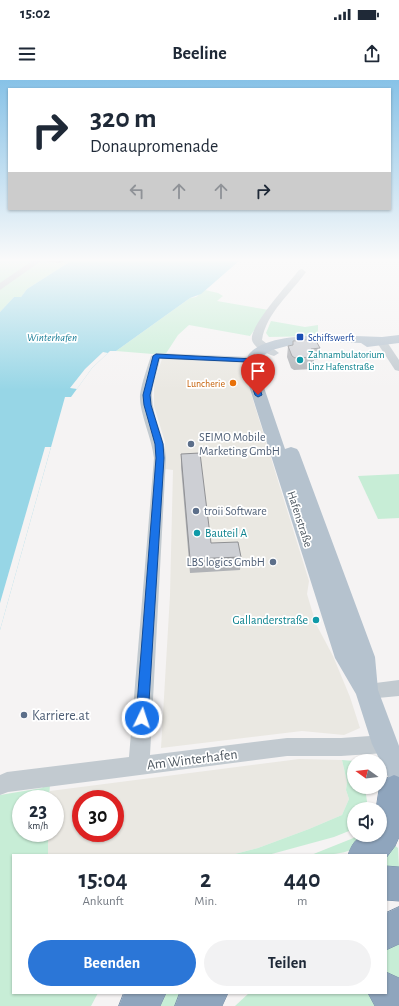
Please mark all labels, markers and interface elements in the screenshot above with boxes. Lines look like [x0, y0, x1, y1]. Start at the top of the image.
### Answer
text: 15:02 [20, 6, 50, 21]
icon: menu [16, 43, 38, 65]
icon: share [361, 43, 383, 65]
text: Beeline [172, 45, 227, 63]
icon: right [24, 104, 76, 156]
text: 320 m [90, 105, 157, 133]
text: Donaupromenade [90, 138, 218, 156]
icon: left [126, 180, 148, 202]
icon: ahead [168, 180, 190, 202]
icon: ahead [210, 180, 232, 202]
icon: right [252, 180, 274, 202]
water label: Winterhafen [27, 332, 77, 343]
marker: Schiffswerft [295, 332, 305, 342]
place label: Schiffswerft [308, 333, 355, 343]
place label: Zahnambulatorium Linz Hafenstraße [308, 350, 385, 372]
pin [241, 354, 275, 395]
marker: Zahnambulatorium Linz Hafenstraße [295, 355, 305, 365]
icon: arrive [247, 360, 269, 382]
marker: Luncherie [228, 378, 238, 388]
place label: Luncherie [187, 379, 225, 389]
place label: SEIMO Mobile Marketing GmbH [199, 431, 280, 457]
marker: SEIMO Mobile Marketing GmbH [186, 439, 196, 449]
street label: Hafenstraße [285, 489, 315, 549]
place label: troii Software [204, 505, 267, 517]
marker: troii Software [191, 506, 201, 516]
place label: Bauteil A [205, 527, 247, 539]
marker: Bauteil A [192, 528, 202, 538]
place label: LBS logics GmbH [187, 556, 265, 568]
marker: LBS logics GmbH [268, 557, 278, 567]
place label: Gallanderstraße [232, 614, 308, 626]
marker: Gallanderstraße [311, 615, 321, 625]
position arrow [121, 697, 163, 739]
place label: Karriere.at [32, 709, 90, 723]
marker: Karriere.at [19, 710, 29, 720]
street label: Am Winterhafen [146, 747, 238, 772]
north arrow [347, 754, 387, 794]
map controls [347, 754, 387, 842]
speed limit sign: 30 [72, 790, 124, 842]
text: 23 [29, 801, 47, 821]
button: sound [347, 802, 387, 842]
text: km/h [28, 821, 48, 831]
text: 15:04 [79, 868, 128, 892]
text: 2 [200, 868, 211, 892]
text: 440 [284, 868, 320, 892]
text: Ankunft [82, 895, 124, 908]
text: Min. [194, 895, 217, 908]
text: m [297, 895, 307, 908]
button: Beenden [28, 940, 196, 986]
button: Teilen [204, 940, 371, 986]

